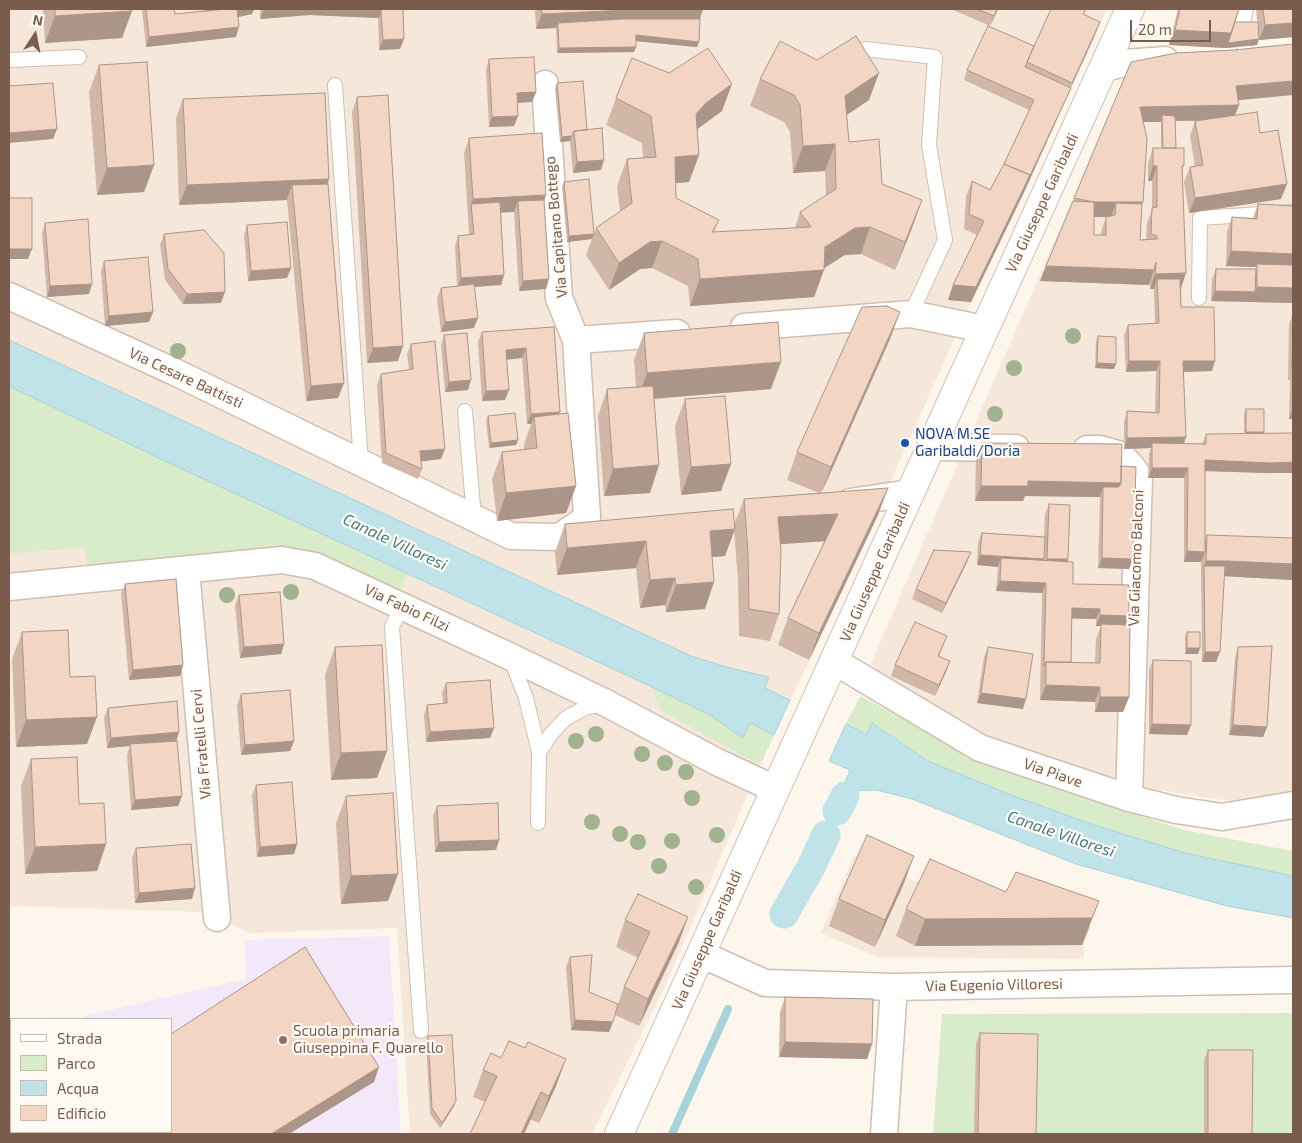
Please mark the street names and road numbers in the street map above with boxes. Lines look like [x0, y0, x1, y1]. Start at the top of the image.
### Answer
street label: Via Giuseppe Garibaldi [1002, 131, 1082, 275]
street label: Via Capitano Bottego [541, 155, 571, 299]
street label: Via Cesare Battisti [126, 344, 246, 412]
street label: Via Giacomo Balconi [1125, 489, 1147, 627]
street label: Via Giuseppe Garibaldi [836, 499, 914, 645]
street label: Via Fabio Filzi [361, 580, 453, 636]
street label: Via Fratelli Cervi [187, 688, 215, 800]
street label: Via Piave [1021, 755, 1085, 791]
street label: Via Giuseppe Garibaldi [668, 867, 746, 1013]
street label: Via Eugenio Villoresi [925, 975, 1063, 995]

